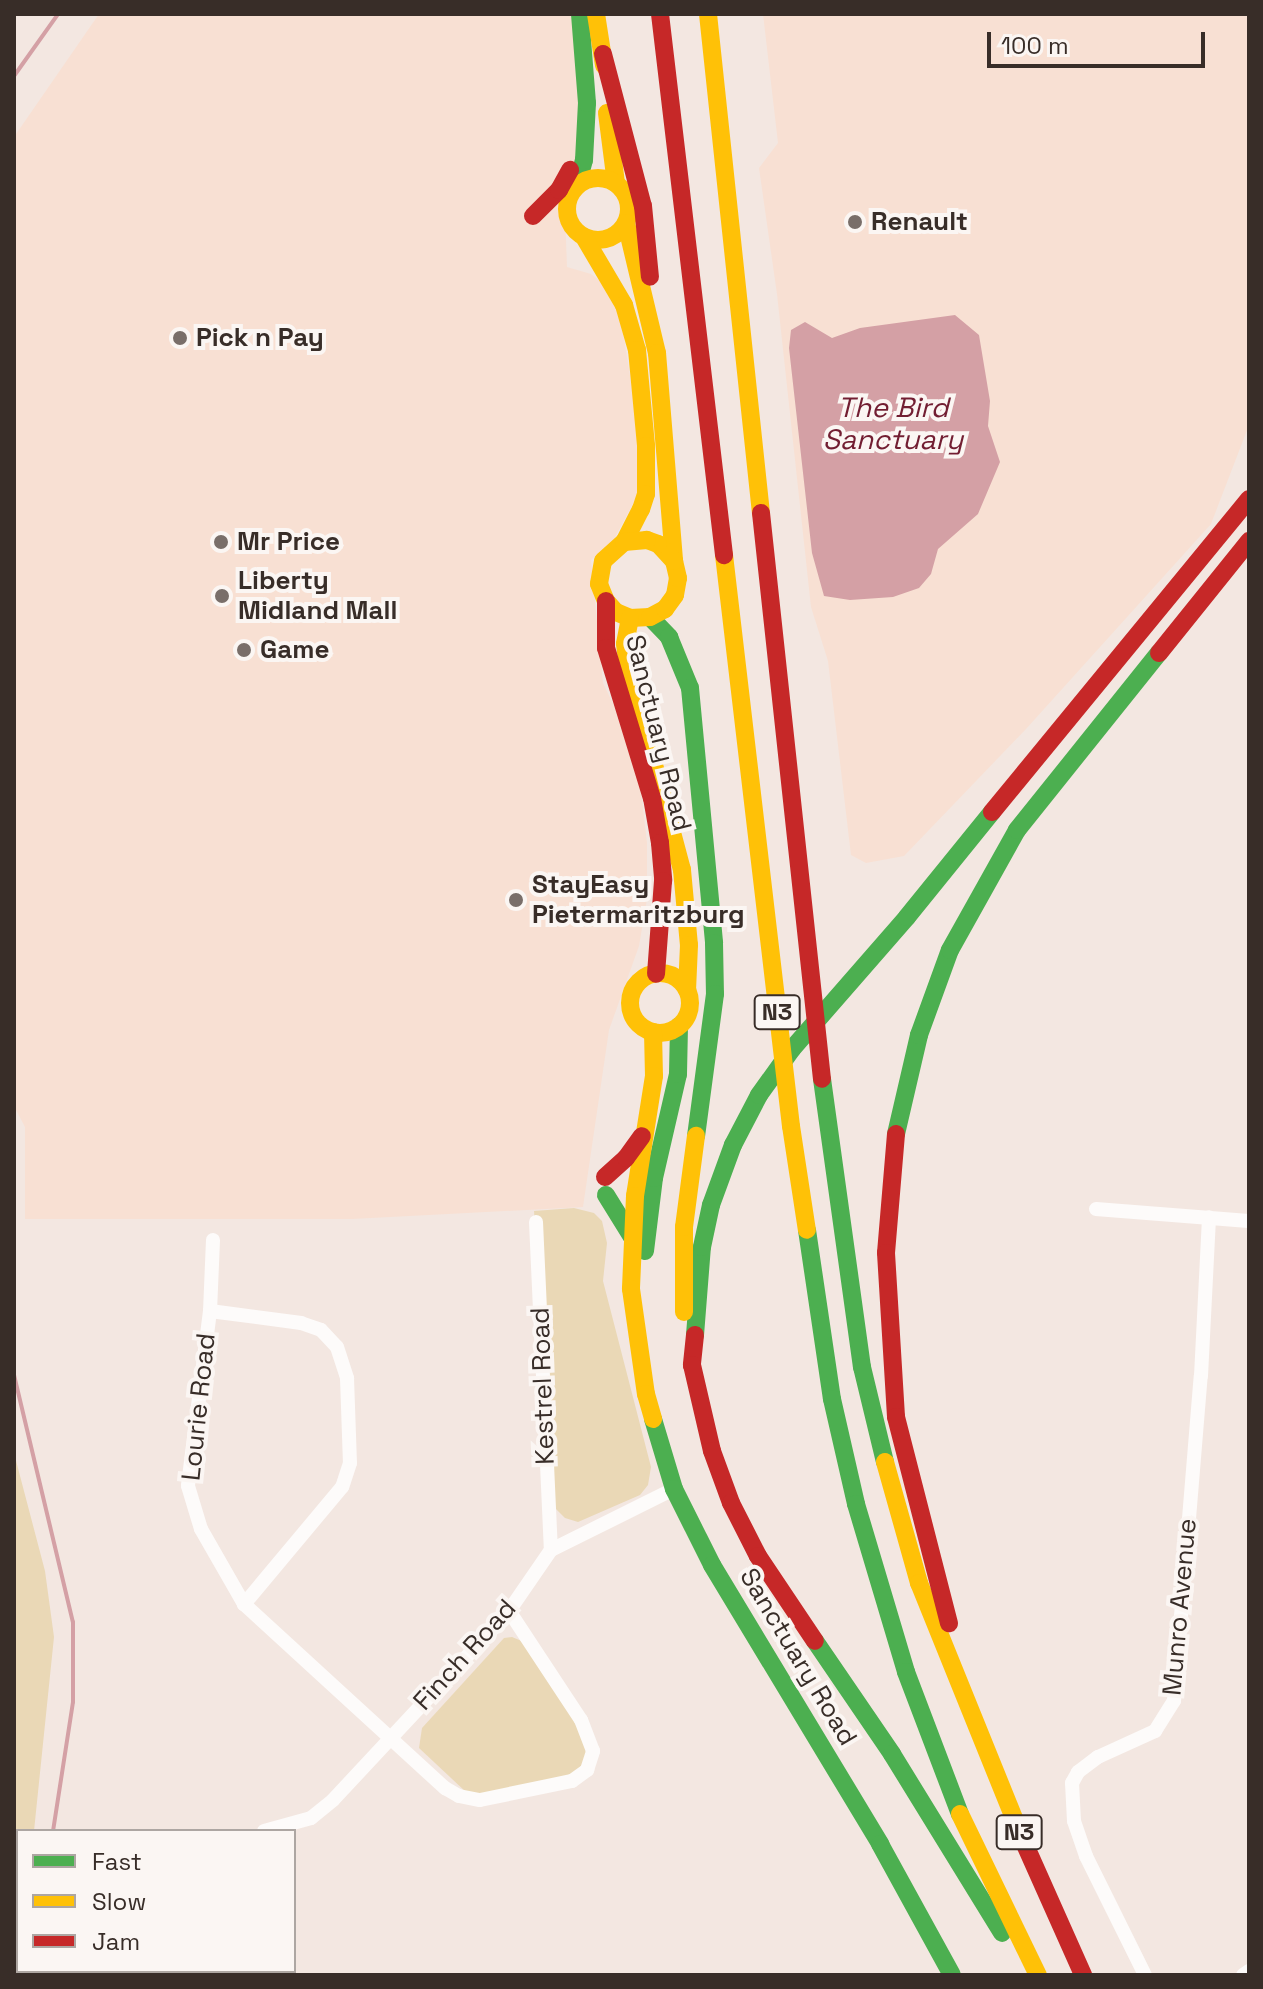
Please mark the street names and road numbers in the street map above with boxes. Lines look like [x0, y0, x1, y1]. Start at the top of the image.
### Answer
street label: Sanctuary Road [619, 632, 697, 834]
road number: N3 [753, 992, 801, 1032]
street label: Kestrel Road [525, 1307, 561, 1465]
street label: Lourie Road [176, 1332, 222, 1482]
street label: Munro Avenue [1157, 1517, 1203, 1697]
street label: Sanctuary Road [733, 1563, 863, 1751]
street label: Finch Road [407, 1593, 523, 1717]
road number: N3 [995, 1812, 1043, 1852]

